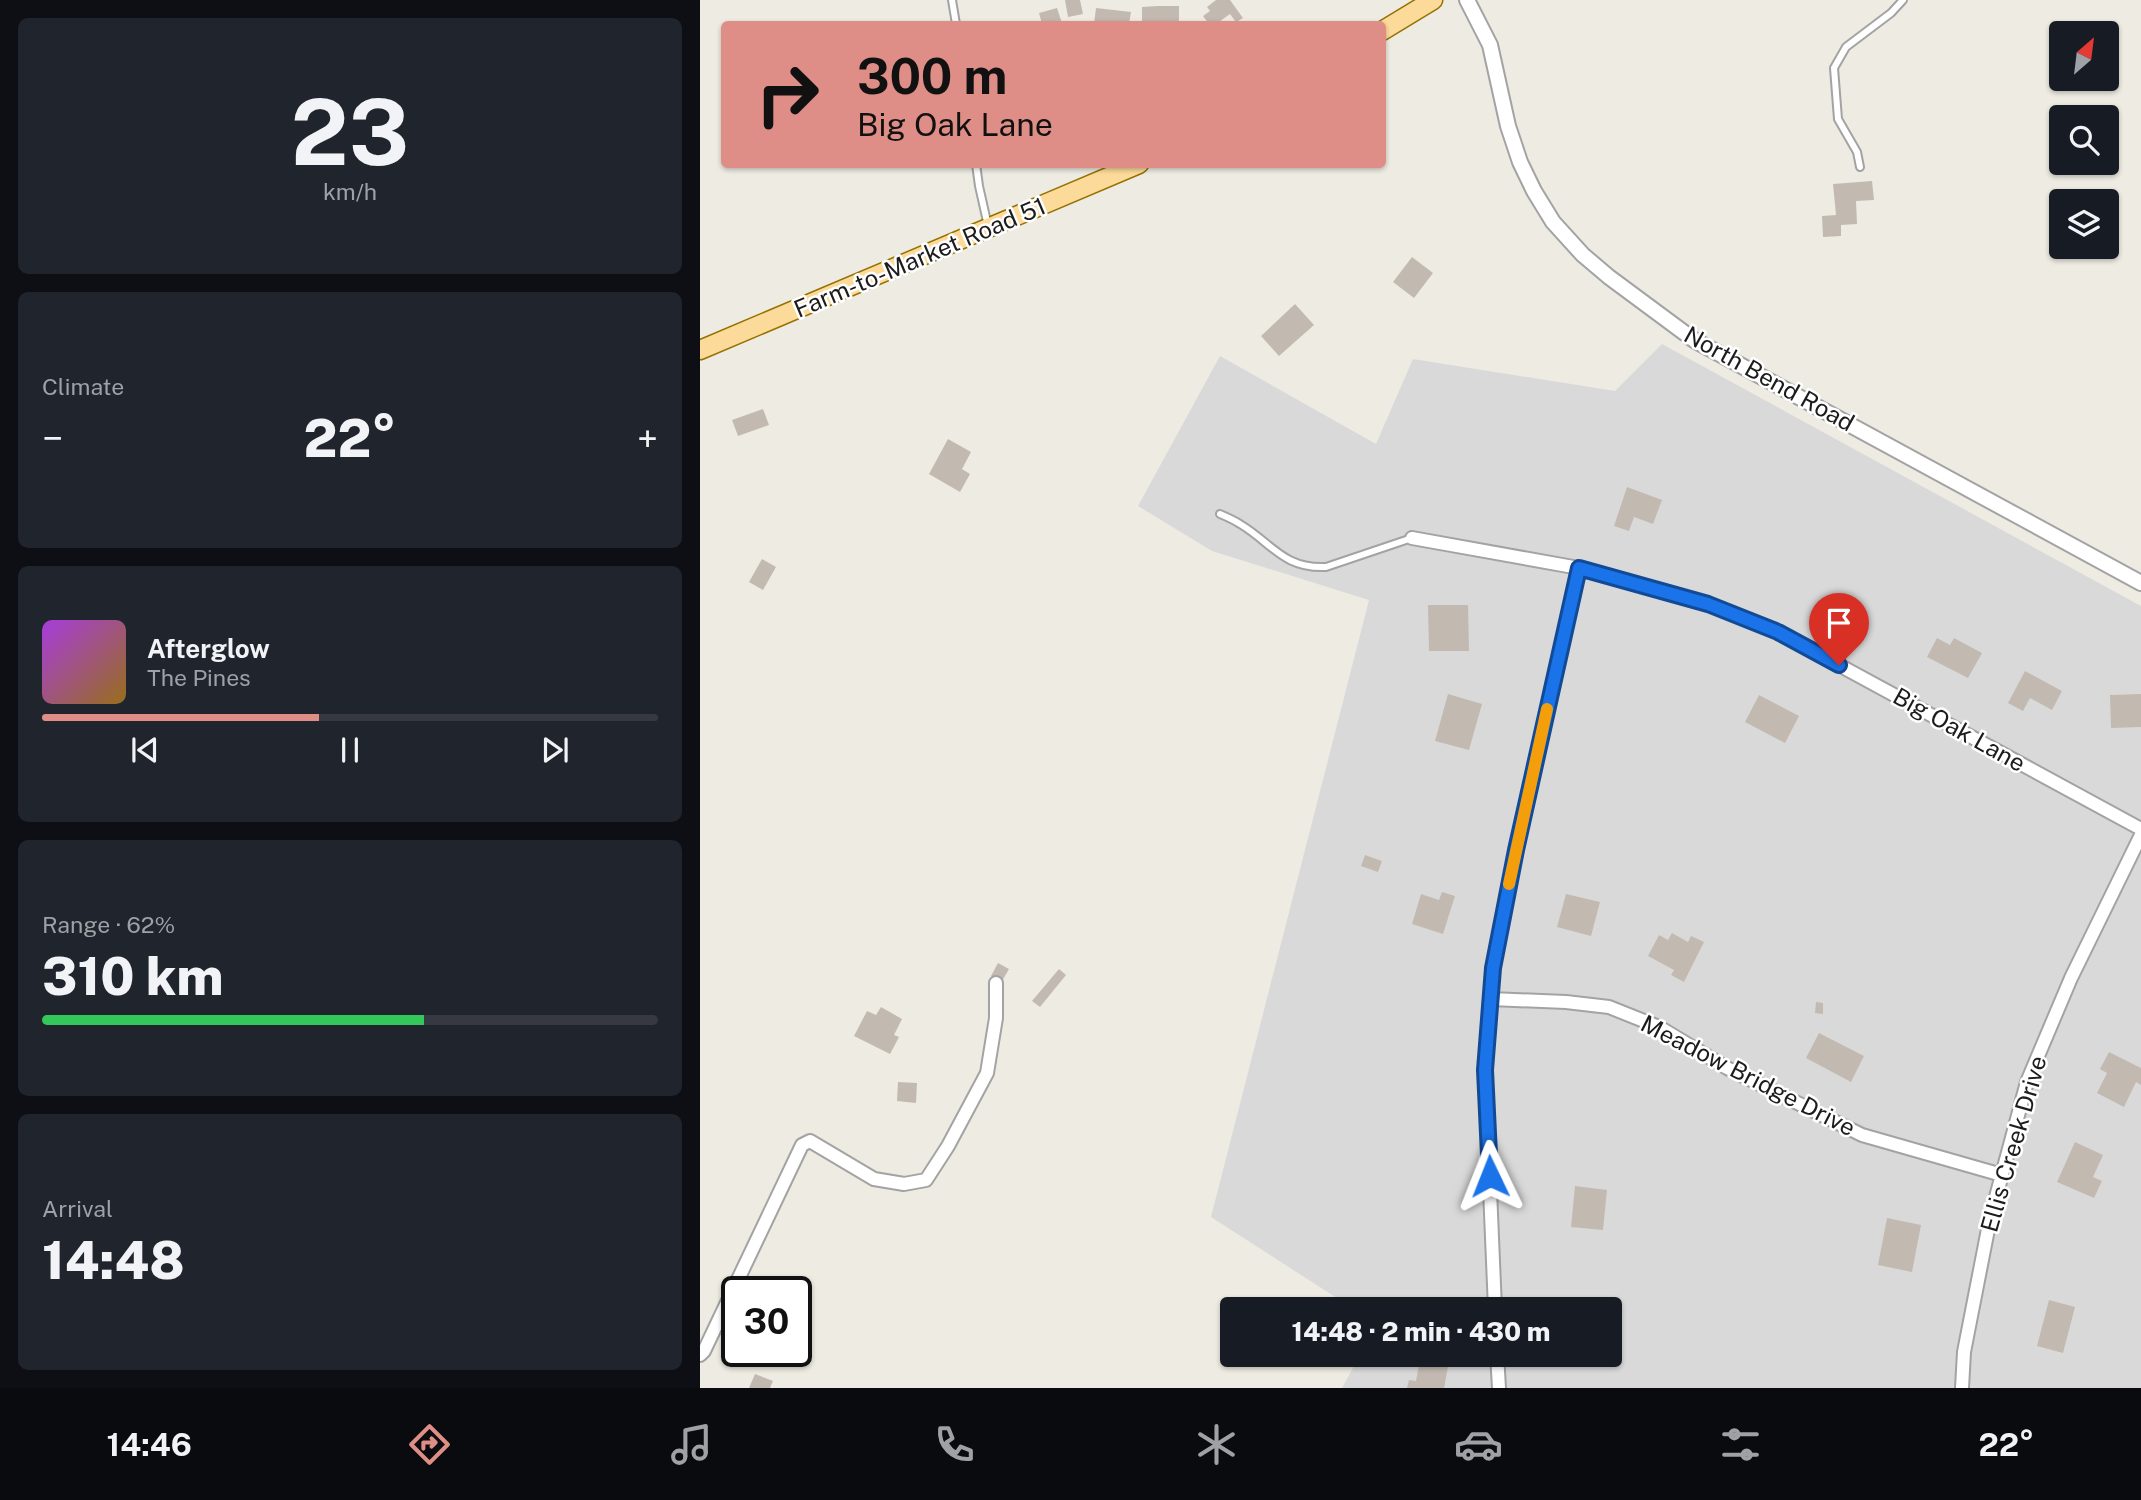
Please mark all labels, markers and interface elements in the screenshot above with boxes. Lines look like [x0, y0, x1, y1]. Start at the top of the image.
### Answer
north arrow [2049, 21, 2119, 91]
map controls [2049, 21, 2119, 259]
text: 300 m [857, 47, 1007, 105]
icon: right [742, 49, 833, 140]
text: 23 [291, 79, 409, 185]
button: search [2049, 105, 2119, 175]
text: Big Oak Lane [857, 106, 1053, 143]
text: km/h [323, 178, 377, 205]
button: layers [2049, 189, 2119, 259]
street label: Farm-to-Market Road 51 [790, 191, 1050, 323]
street label: North Bend Road [1680, 320, 1859, 436]
text: Climate [42, 373, 124, 400]
text: 22° [304, 408, 396, 469]
text: − [42, 416, 63, 461]
text: + [637, 416, 658, 461]
pin [1809, 593, 1869, 665]
icon: arrive [1820, 604, 1858, 642]
text: Afterglow [147, 633, 270, 664]
text: The Pines [147, 664, 251, 691]
street label: Big Oak Lane [1888, 681, 2031, 777]
icon: previous [126, 731, 164, 769]
icon: pause [331, 731, 369, 769]
icon: next [536, 731, 574, 769]
text: Range · 62% [42, 911, 175, 938]
text: 310 km [42, 946, 224, 1007]
street label: Meadow Bridge Drive [1637, 1009, 1860, 1141]
street label: Ellis Creek Drive [1974, 1052, 2052, 1235]
position arrow [1453, 1139, 1527, 1213]
text: Arrival [42, 1195, 113, 1222]
text: 14:48 [42, 1230, 185, 1291]
speed limit sign: 30 [721, 1276, 812, 1367]
text: 14:48 · 2 min · 430 m [1292, 1316, 1550, 1347]
icon: directions [405, 1420, 454, 1469]
icon: music [667, 1420, 716, 1469]
icon: phone [930, 1420, 979, 1469]
icon: climate [1192, 1420, 1241, 1469]
icon: car [1454, 1420, 1503, 1469]
icon: filters [1716, 1420, 1765, 1469]
text: 14:46 [107, 1426, 192, 1463]
text: 22° [1978, 1426, 2034, 1463]

